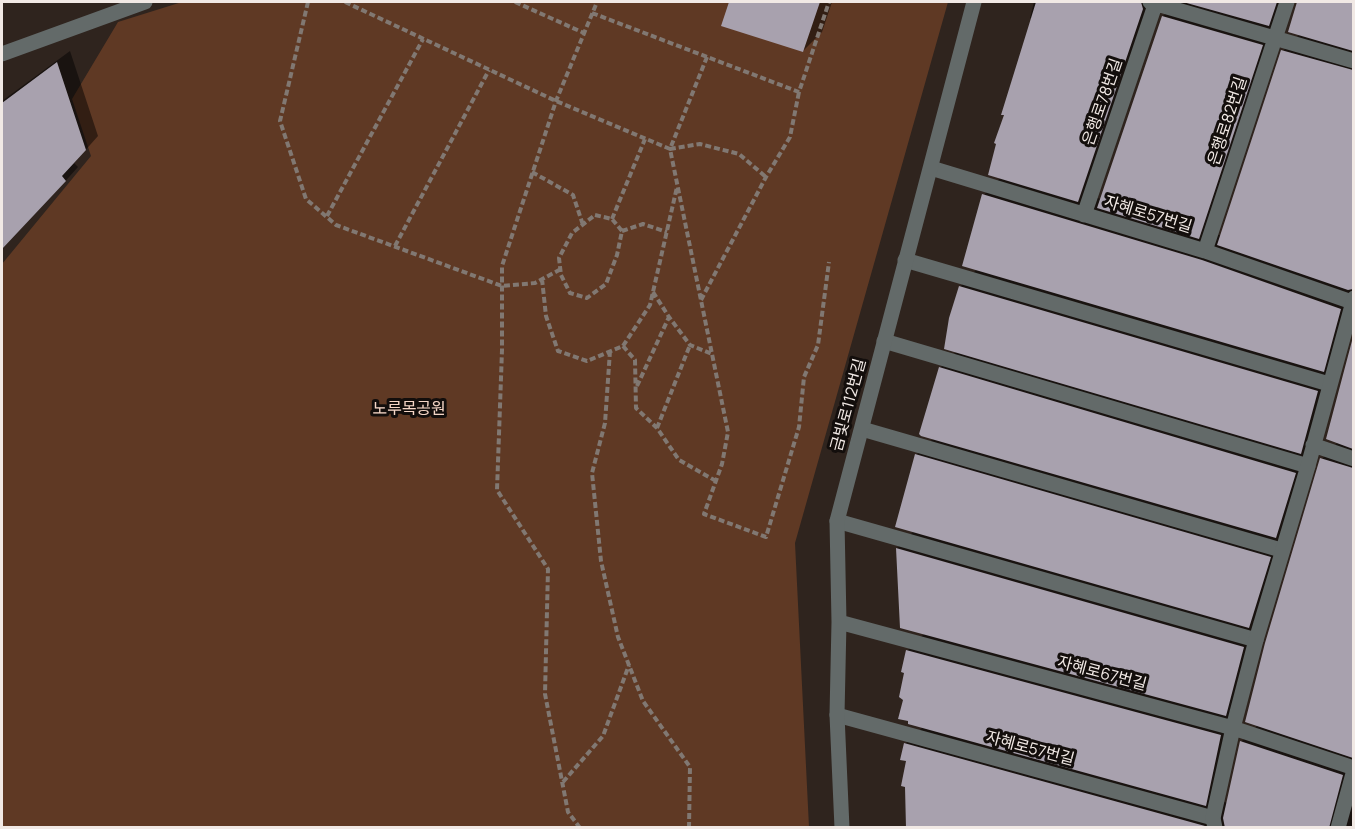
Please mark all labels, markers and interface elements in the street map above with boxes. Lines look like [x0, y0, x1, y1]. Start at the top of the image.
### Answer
street label: 은행로78번길 [1079, 56, 1127, 148]
street label: 은행로82번길 [1205, 74, 1251, 168]
street label: 자혜로57번길 [1102, 193, 1194, 237]
street label: 금빛로112번길 [827, 357, 871, 453]
park label: 노루목공원 [372, 400, 446, 420]
street label: 자혜로67번길 [1055, 653, 1149, 695]
street label: 자혜로57번길 [984, 728, 1076, 770]

